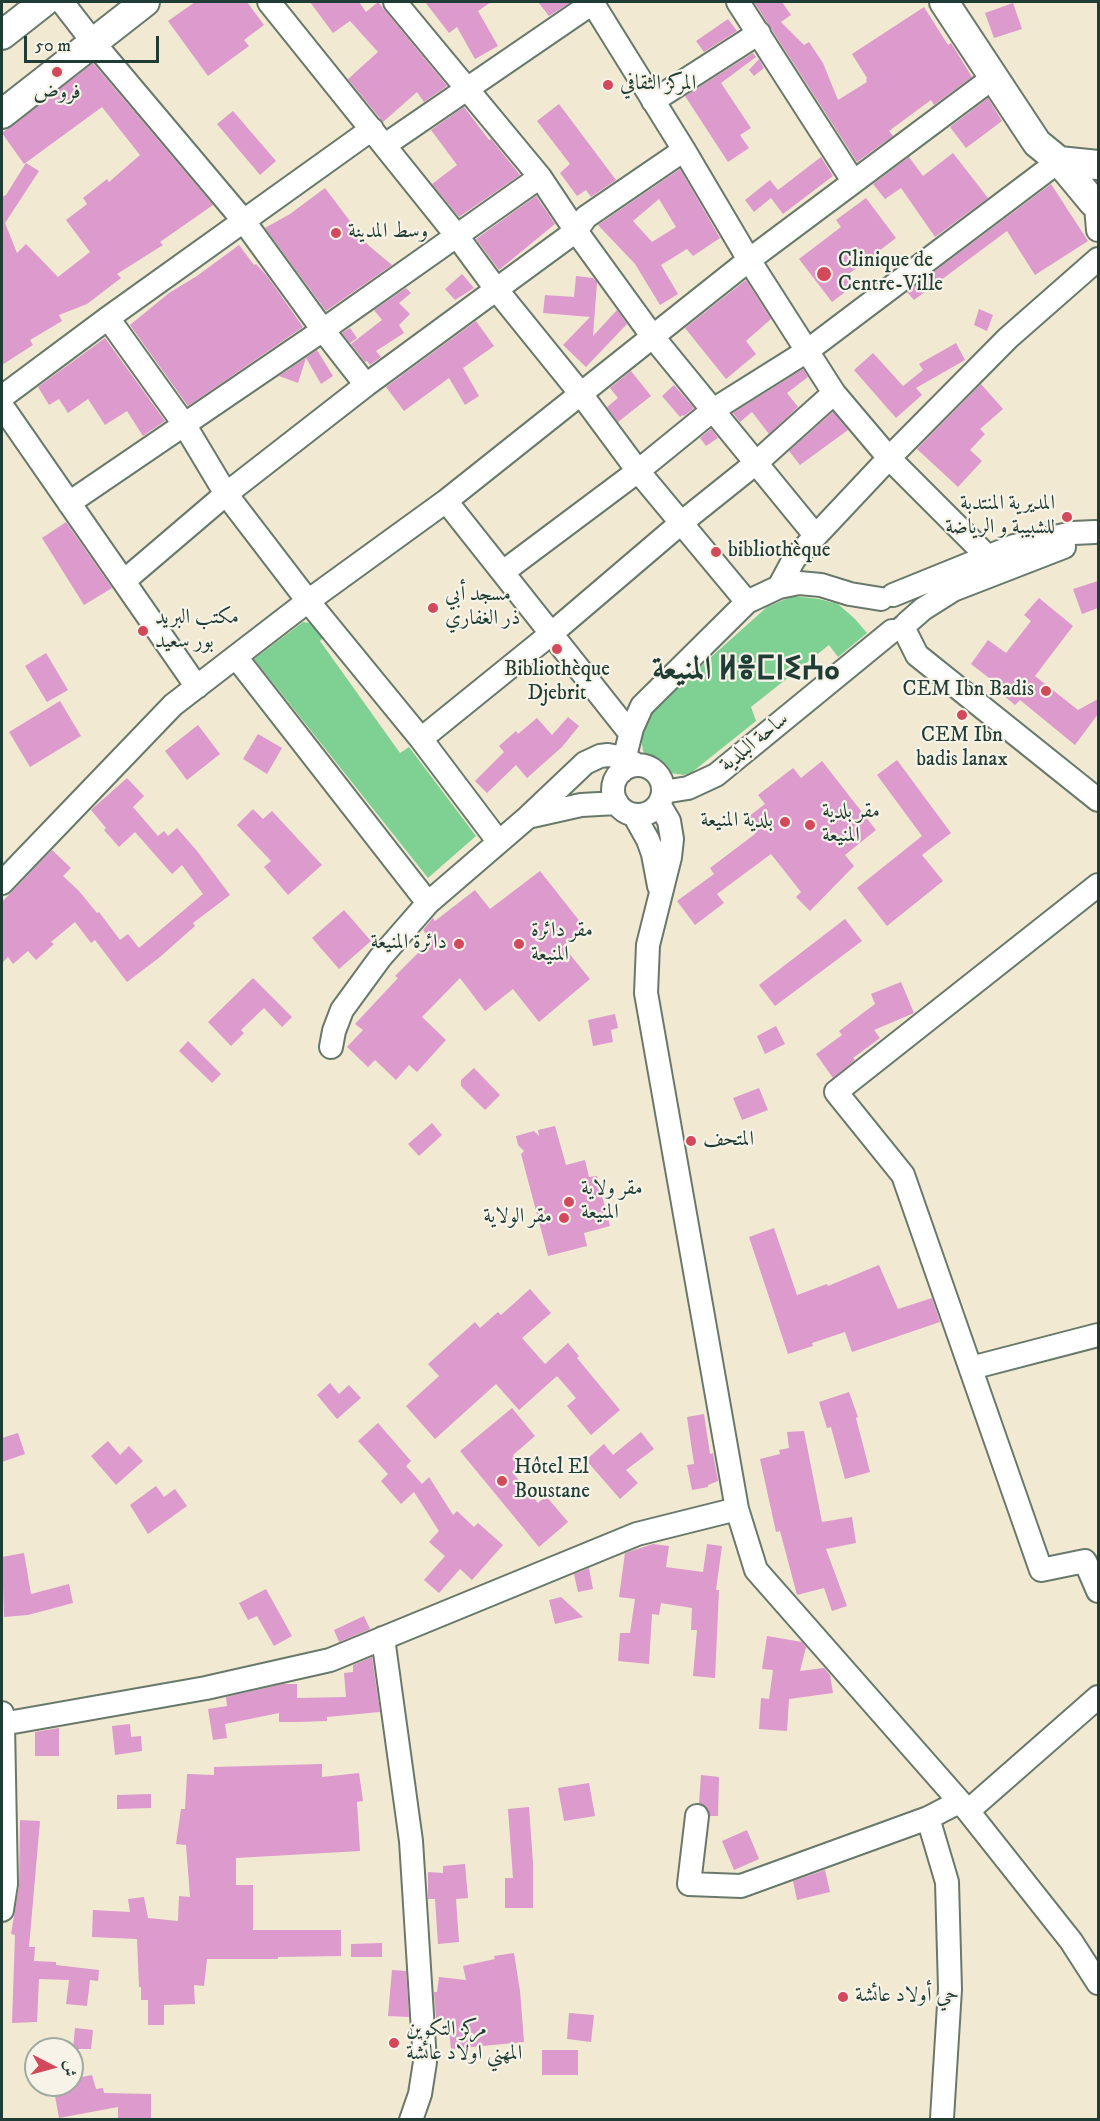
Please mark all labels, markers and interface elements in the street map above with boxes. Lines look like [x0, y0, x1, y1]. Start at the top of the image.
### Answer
scale bar [27, 24, 162, 62]
text: 50 m [35, 35, 71, 57]
marker: فروض [50, 65, 64, 79]
place label: المركز الثقافي [620, 72, 696, 98]
marker: المركز الثقافي [601, 78, 615, 92]
place label: فروض [33, 81, 81, 107]
place label: وسط المدينة [348, 220, 428, 246]
marker: وسط المدينة [329, 226, 343, 240]
place label: Clinique de Centre-Ville [838, 249, 943, 299]
marker: Clinique de Centre-Ville [815, 265, 833, 283]
place label: المديرية المنتدبة للشبيبة و الرياضة [945, 492, 1055, 542]
marker: المديرية المنتدبة للشبيبة و الرياضة [1060, 510, 1074, 524]
place label: bibliothèque [728, 539, 831, 565]
marker: bibliothèque [709, 545, 723, 559]
place label: مسجد أبي ذر الغفاري [445, 583, 520, 633]
marker: مسجد أبي ذر الغفاري [426, 601, 440, 615]
place label: مكتب البريد بور سعيد [155, 606, 239, 656]
marker: مكتب البريد بور سعيد [136, 624, 150, 638]
marker: Bibliothèque Djebrit [550, 642, 564, 656]
district label: المنيعة ⵍⴻⵎⵏⵉⵄⴰ [652, 652, 840, 692]
place label: Bibliothèque Djebrit [504, 658, 610, 708]
place label: CEM Ibn Badis [902, 678, 1034, 704]
marker: CEM Ibn Badis [1039, 684, 1053, 698]
street label: ساحة البلدية [715, 708, 795, 778]
marker: CEM Ibn badis lanax [955, 708, 969, 722]
place label: CEM Ibn badis lanax [916, 724, 1008, 774]
place label: مقر بلدية المنيعة [822, 800, 880, 850]
place label: بلدية المنيعة [700, 809, 773, 835]
marker: بلدية المنيعة [778, 815, 792, 829]
marker: مقر بلدية المنيعة [803, 818, 817, 832]
place label: مقر دائرة المنيعة [531, 919, 593, 969]
place label: دائرة المنيعة [370, 931, 447, 957]
marker: دائرة المنيعة [452, 937, 466, 951]
marker: مقر دائرة المنيعة [512, 937, 526, 951]
place label: المتحف [703, 1128, 754, 1154]
marker: المتحف [684, 1134, 698, 1148]
place label: مقر ولاية المنيعة [581, 1177, 643, 1227]
marker: مقر ولاية المنيعة [562, 1195, 576, 1209]
place label: مقر الولاية [483, 1205, 552, 1231]
marker: مقر الولاية [557, 1211, 571, 1225]
place label: Hôtel El Boustane [514, 1456, 590, 1506]
marker: Hôtel El Boustane [495, 1474, 509, 1488]
place label: حي أولاد عائشة [855, 1984, 959, 2010]
marker: حي أولاد عائشة [836, 1990, 850, 2004]
place label: مركز التكوين المهني اولاد عائشة [406, 2018, 522, 2068]
marker: مركز التكوين المهني اولاد عائشة [387, 2036, 401, 2050]
north arrow [24, 2037, 84, 2097]
text: ش [59, 2060, 81, 2078]

